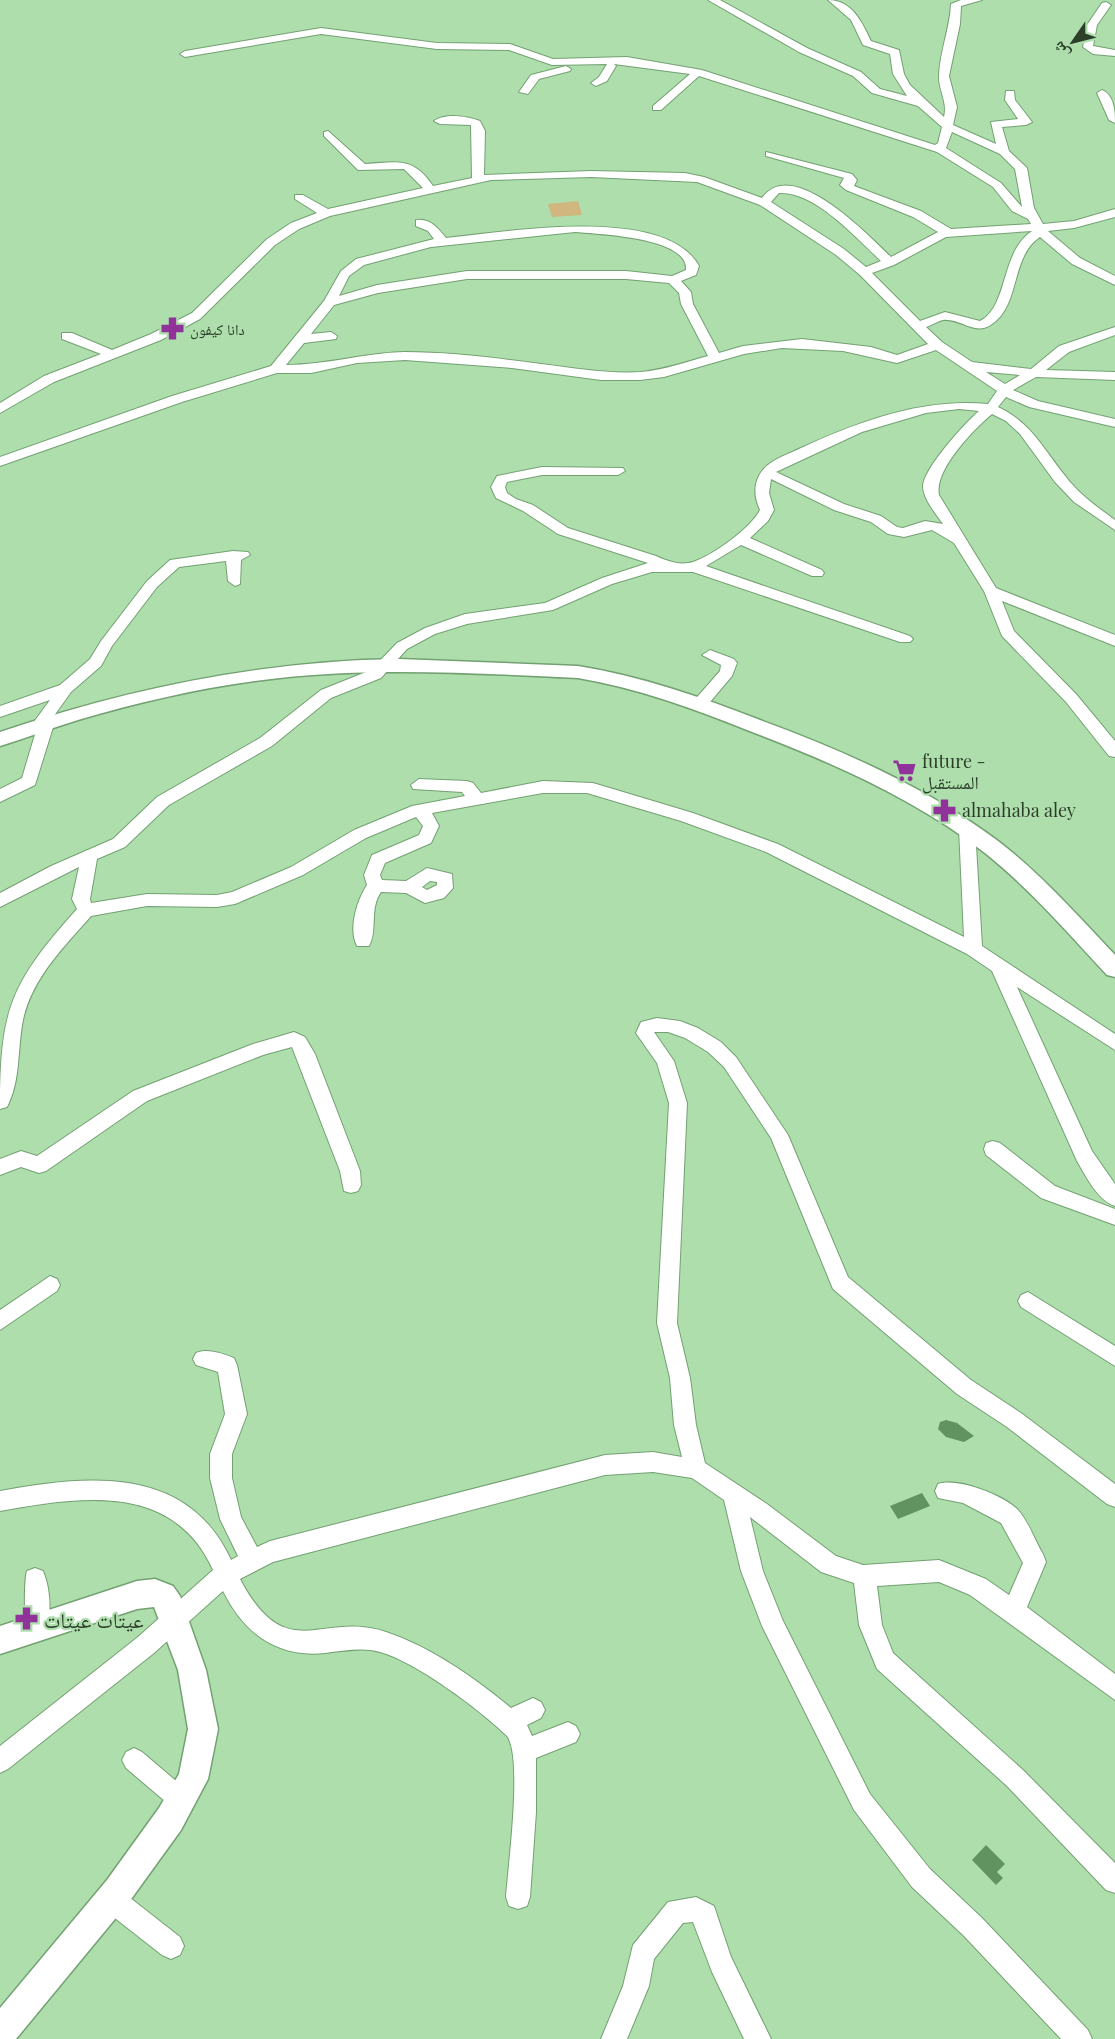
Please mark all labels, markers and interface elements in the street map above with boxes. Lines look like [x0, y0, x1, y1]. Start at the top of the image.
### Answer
north arrow [1043, 12, 1103, 72]
text: ش [1047, 38, 1074, 64]
pharmacy icon: دانا كيفون [159, 316, 185, 342]
place label: دانا كيفون [190, 319, 245, 340]
place label: future - المستقبل [922, 749, 986, 794]
supermarket icon: future - المستقبل [891, 758, 917, 784]
pharmacy icon: almahaba aley [931, 797, 957, 823]
place label: almahaba aley [962, 798, 1076, 822]
place label: عيتات عيتات [44, 1605, 144, 1633]
pharmacy icon: عيتات عيتات [13, 1606, 39, 1632]

